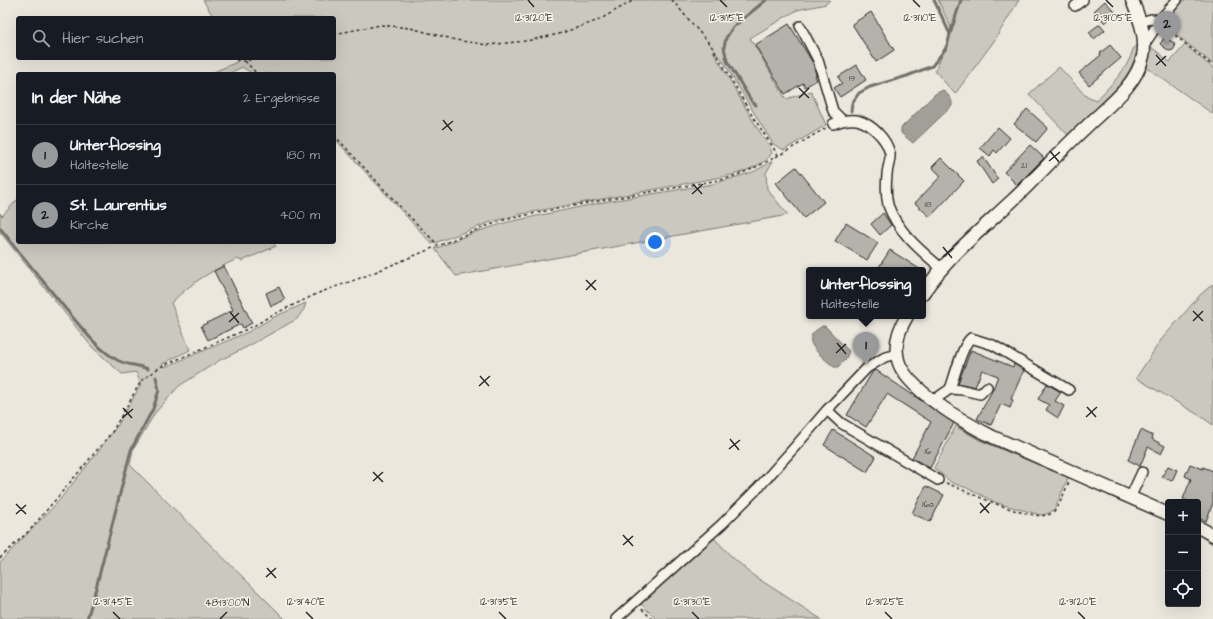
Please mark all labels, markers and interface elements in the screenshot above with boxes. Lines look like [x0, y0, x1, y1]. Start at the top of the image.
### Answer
text: 12°31'20"E [515, 11, 553, 25]
text: 12°31'15"E [710, 11, 744, 25]
text: 12°31'10"E [903, 11, 937, 25]
text: 12°31'05"E [1094, 11, 1133, 25]
pin: 2 [1154, 11, 1180, 44]
search box [16, 16, 336, 60]
icon: search [30, 27, 52, 49]
text: Hier suchen [62, 28, 143, 49]
house number: 19 [849, 72, 855, 85]
text: In der Nähe [32, 86, 121, 110]
text: 2 Ergebnisse [243, 89, 320, 107]
text: Unterflossing [70, 135, 161, 156]
text: 1 [44, 146, 46, 164]
text: 180 m [286, 146, 320, 164]
text: Haltestelle [70, 156, 129, 174]
house number: 21 [1021, 159, 1027, 172]
text: St. Laurentius [70, 195, 167, 216]
house number: 18 [925, 198, 932, 211]
text: 2 [41, 206, 49, 224]
text: 400 m [279, 206, 320, 224]
text: Kirche [70, 216, 109, 234]
your location [645, 232, 665, 252]
popup [806, 267, 926, 319]
text: Unterflossing [821, 274, 911, 295]
text: Haltestelle [821, 295, 879, 313]
pin: 1 [853, 332, 879, 365]
house number: 16 [925, 445, 932, 458]
house number: 16a [922, 498, 934, 511]
map controls [1165, 499, 1201, 607]
button: + [1165, 499, 1201, 535]
button: − [1165, 535, 1201, 571]
button: locate [1165, 571, 1201, 607]
text: 12°31'45"E [93, 595, 133, 609]
text: 12°31'40"E [287, 595, 325, 609]
text: 12°31'35"E [480, 595, 518, 609]
text: 12°31'30"E [674, 595, 711, 609]
text: 12°31'25"E [866, 595, 904, 609]
text: 12°31'20"E [1059, 595, 1097, 609]
text: 48°13'00"N [205, 596, 249, 610]

